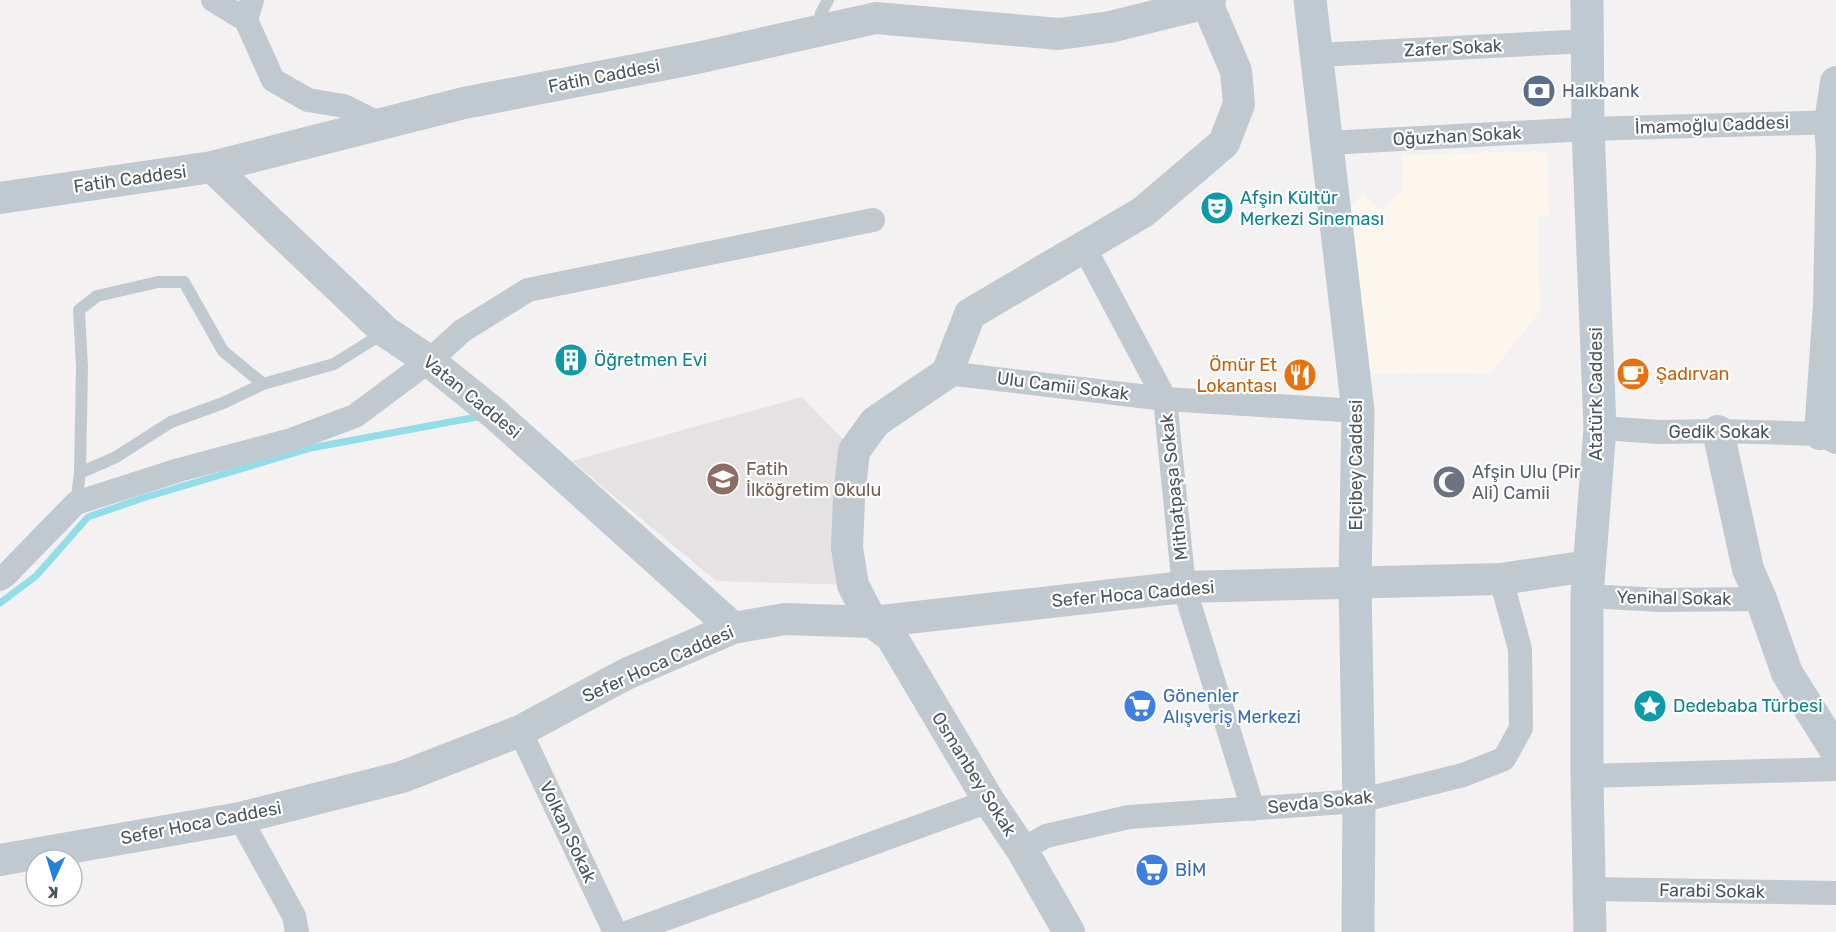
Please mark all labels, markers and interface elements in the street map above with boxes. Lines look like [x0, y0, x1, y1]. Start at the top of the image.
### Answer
street label: Zafer Sokak [1403, 34, 1503, 62]
street label: Fatih Caddesi [546, 54, 662, 98]
bank icon: Halkbank [1521, 73, 1557, 109]
place label: Halkbank [1562, 80, 1640, 102]
street label: İmamoğlu Caddesi [1634, 111, 1790, 139]
street label: Oğuzhan Sokak [1392, 122, 1523, 150]
street label: Fatih Caddesi [72, 160, 188, 198]
place label: Afşin Kültür Merkezi Sineması [1240, 187, 1384, 230]
theatre icon: Afşin Kültür Merkezi Sineması [1199, 190, 1235, 226]
street label: Atatürk Caddesi [1585, 327, 1607, 461]
building icon: Öğretmen Evi [553, 342, 589, 378]
place label: Öğretmen Evi [594, 349, 707, 371]
street label: Vatan Caddesi [418, 351, 526, 443]
place label: Ömür Et Lokantası [1196, 354, 1277, 397]
cafe icon: Şadırvan [1615, 356, 1651, 392]
restaurant icon: Ömür Et Lokantası [1282, 357, 1318, 393]
place label: Şadırvan [1656, 363, 1730, 385]
street label: Ulu Camii Sokak [996, 367, 1131, 405]
street label: Elçibey Caddesi [1345, 400, 1367, 530]
street label: Mithatpaşa Sokak [1155, 412, 1193, 562]
street label: Gedik Sokak [1669, 421, 1770, 443]
place label: Fatih İlköğretim Okulu [746, 458, 881, 501]
school or university icon: Fatih İlköğretim Okulu [705, 461, 741, 497]
place label: Afşin Ulu (Pir Ali) Camii [1472, 461, 1581, 504]
mosque icon: Afşin Ulu (Pir Ali) Camii [1431, 464, 1467, 500]
street label: Sefer Hoca Caddesi [1051, 576, 1215, 612]
street label: Yenihal Sokak [1616, 586, 1732, 610]
street label: Sefer Hoca Caddesi [579, 621, 737, 707]
place label: Gönenler Alışveriş Merkezi [1163, 685, 1301, 728]
supermarket icon: Gönenler Alışveriş Merkezi [1122, 688, 1158, 724]
place icon: Dedebaba Türbesi [1632, 688, 1668, 724]
place label: Dedebaba Türbesi [1673, 695, 1823, 717]
street label: Osmanbey Sokak [927, 708, 1021, 841]
street label: Volkan Sokak [535, 778, 601, 887]
street label: Sevda Sokak [1266, 785, 1374, 818]
street label: Sefer Hoca Caddesi [119, 797, 283, 849]
north arrow [24, 848, 84, 908]
supermarket icon: BİM [1134, 852, 1170, 888]
place label: BİM [1175, 859, 1206, 881]
street label: Farabi Sokak [1659, 879, 1766, 903]
text: K [47, 883, 59, 902]

